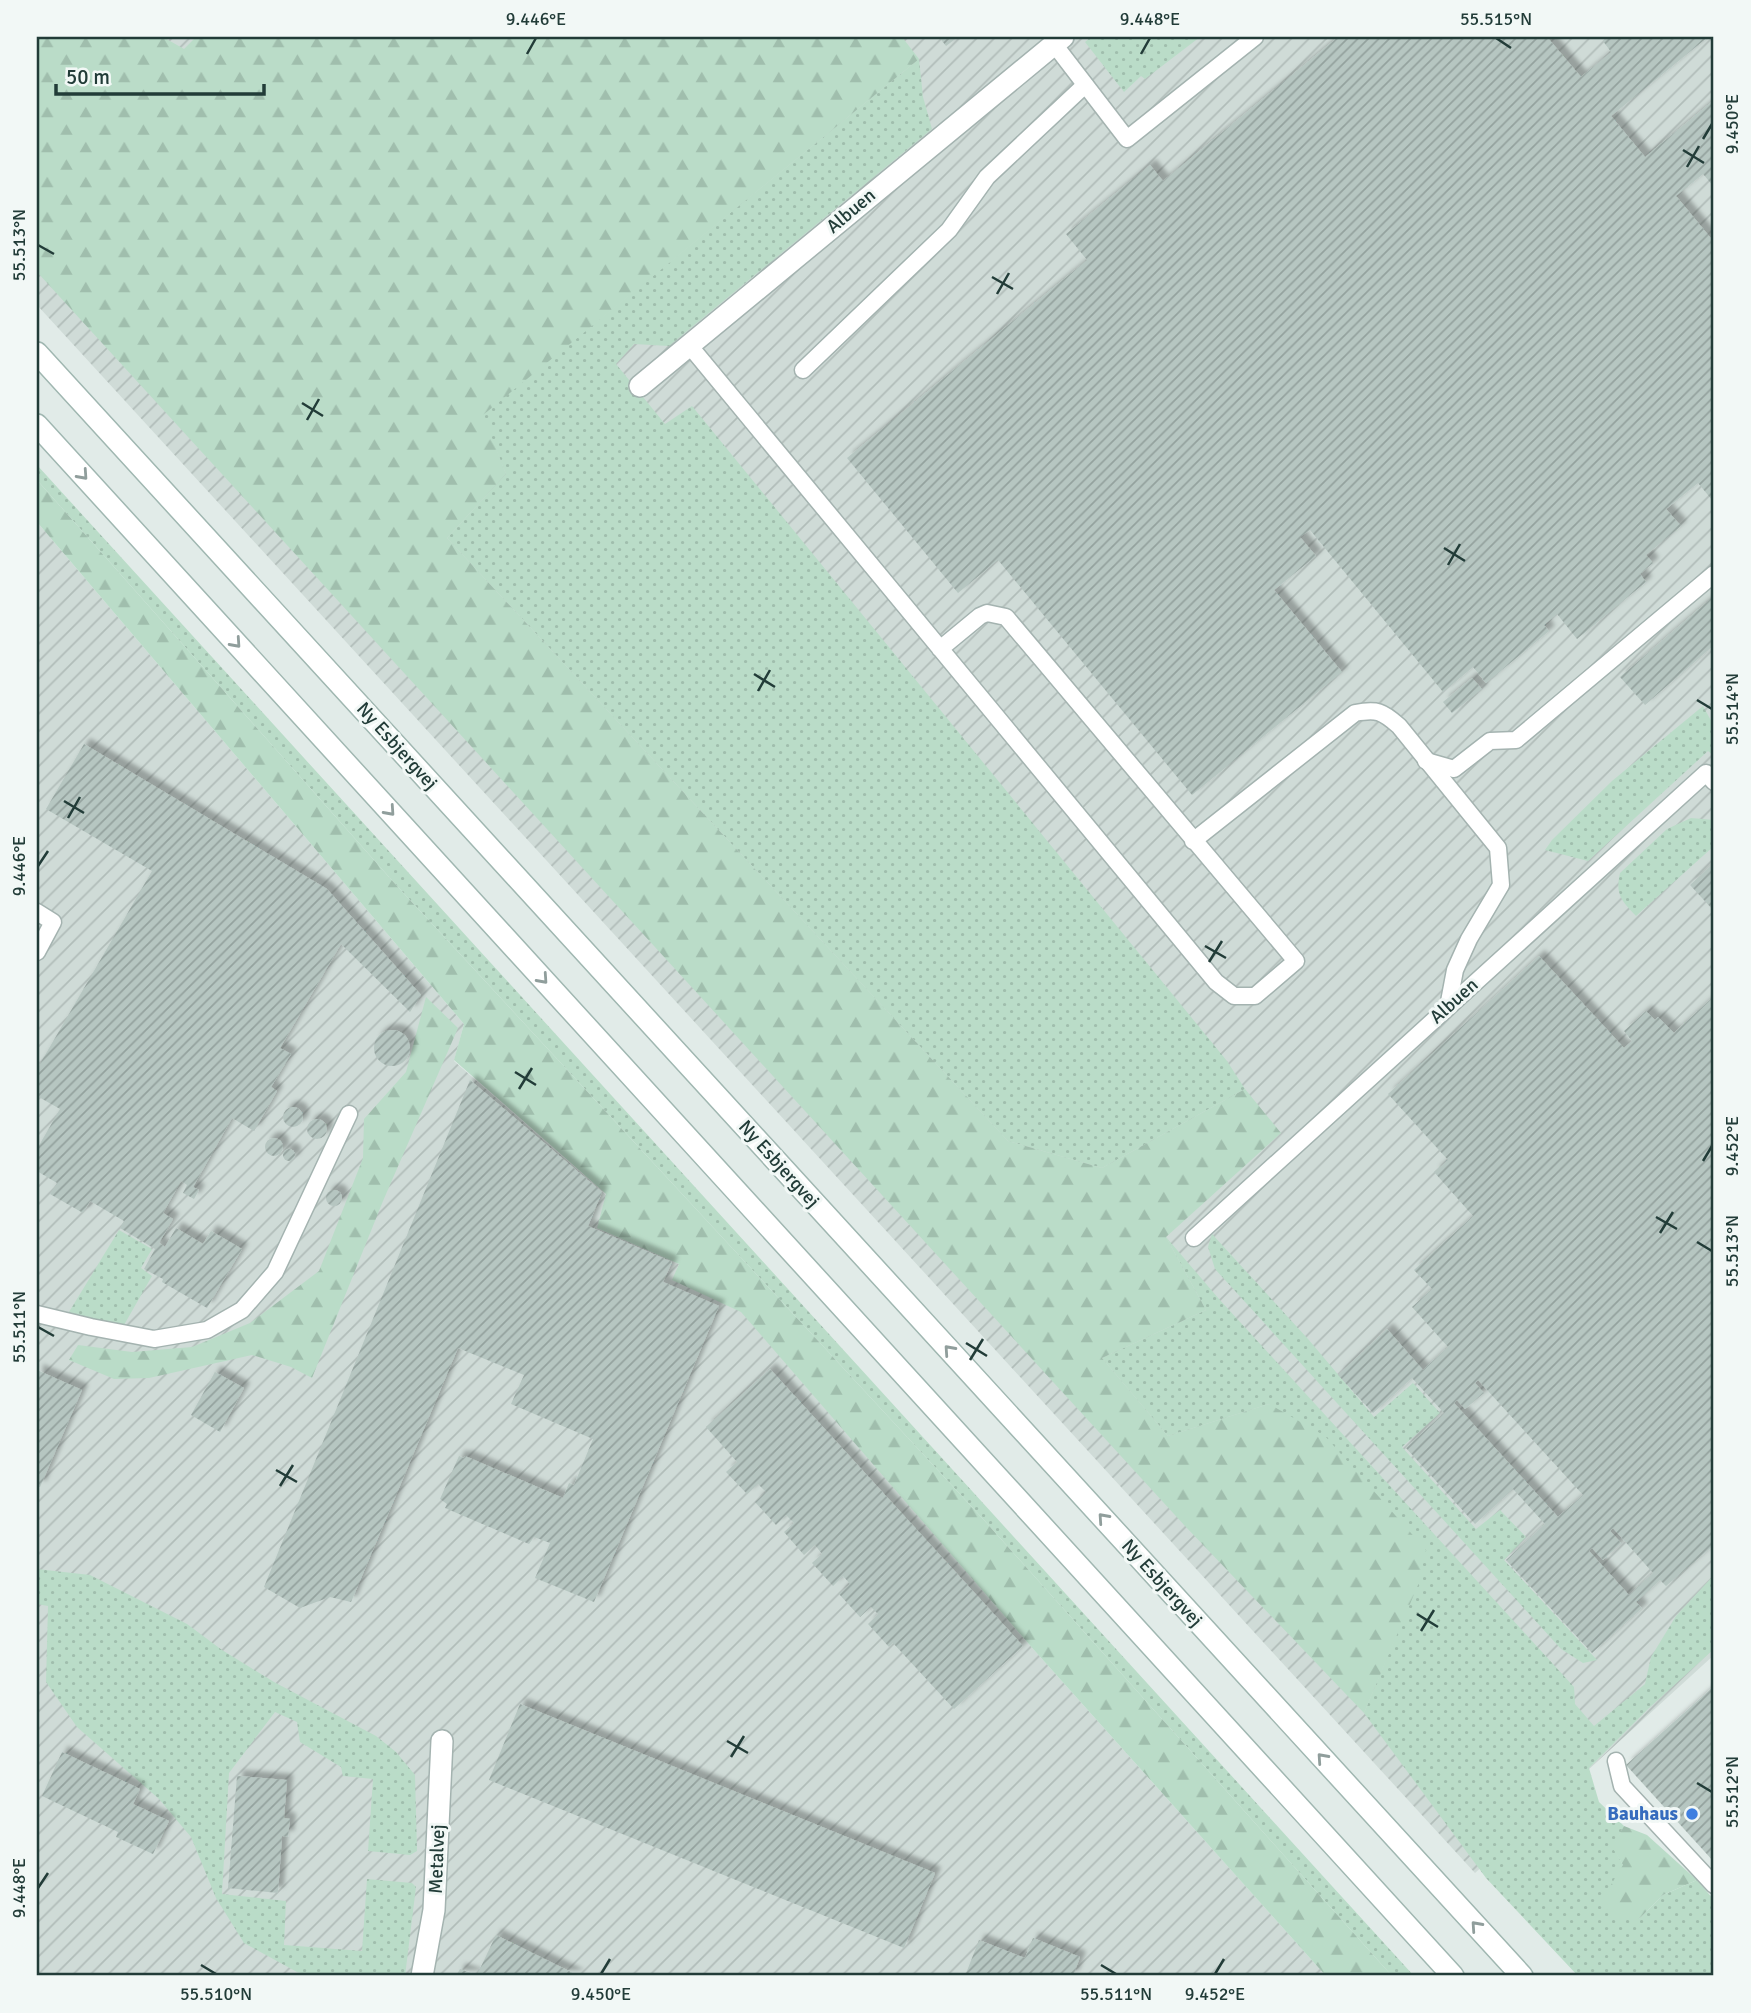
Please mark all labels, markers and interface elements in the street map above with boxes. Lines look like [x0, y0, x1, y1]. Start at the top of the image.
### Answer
text: 9.446°E [506, 8, 566, 30]
text: 9.448°E [1120, 8, 1180, 30]
text: 55.515°N [1460, 8, 1532, 30]
scale bar [56, 52, 264, 96]
text: 50 m [66, 64, 110, 90]
text: 9.450°E [1721, 94, 1743, 154]
street label: Albuen [821, 183, 881, 239]
text: 55.513°N [8, 209, 30, 281]
one-way arrow [75, 467, 87, 480]
one-way arrow [228, 635, 240, 648]
text: 55.514°N [1721, 673, 1743, 745]
street label: Ny Esbjergvej [351, 697, 443, 795]
one-way arrow [381, 803, 394, 816]
text: 9.446°E [8, 836, 30, 896]
one-way arrow [535, 971, 547, 984]
street label: Albuen [1425, 973, 1483, 1029]
street label: Ny Esbjergvej [733, 1115, 825, 1213]
text: 9.452°E [1721, 1116, 1743, 1176]
text: 55.513°N [1721, 1215, 1743, 1287]
text: 55.511°N [8, 1291, 30, 1363]
one-way arrow [945, 1345, 957, 1358]
one-way arrow [1098, 1513, 1111, 1526]
street label: Ny Esbjergvej [1116, 1534, 1208, 1632]
one-way arrow [1318, 1753, 1331, 1766]
text: 55.512°N [1721, 1756, 1743, 1828]
place label: Bauhaus [1607, 1802, 1678, 1826]
marker: Bauhaus [1684, 1806, 1700, 1822]
street label: Metalvej [424, 1824, 450, 1894]
text: 9.448°E [8, 1858, 30, 1918]
one-way arrow [1472, 1921, 1484, 1934]
text: 55.510°N [180, 1983, 252, 2005]
text: 9.450°E [571, 1983, 631, 2005]
text: 55.511°N [1080, 1983, 1152, 2005]
text: 9.452°E [1185, 1983, 1245, 2005]

